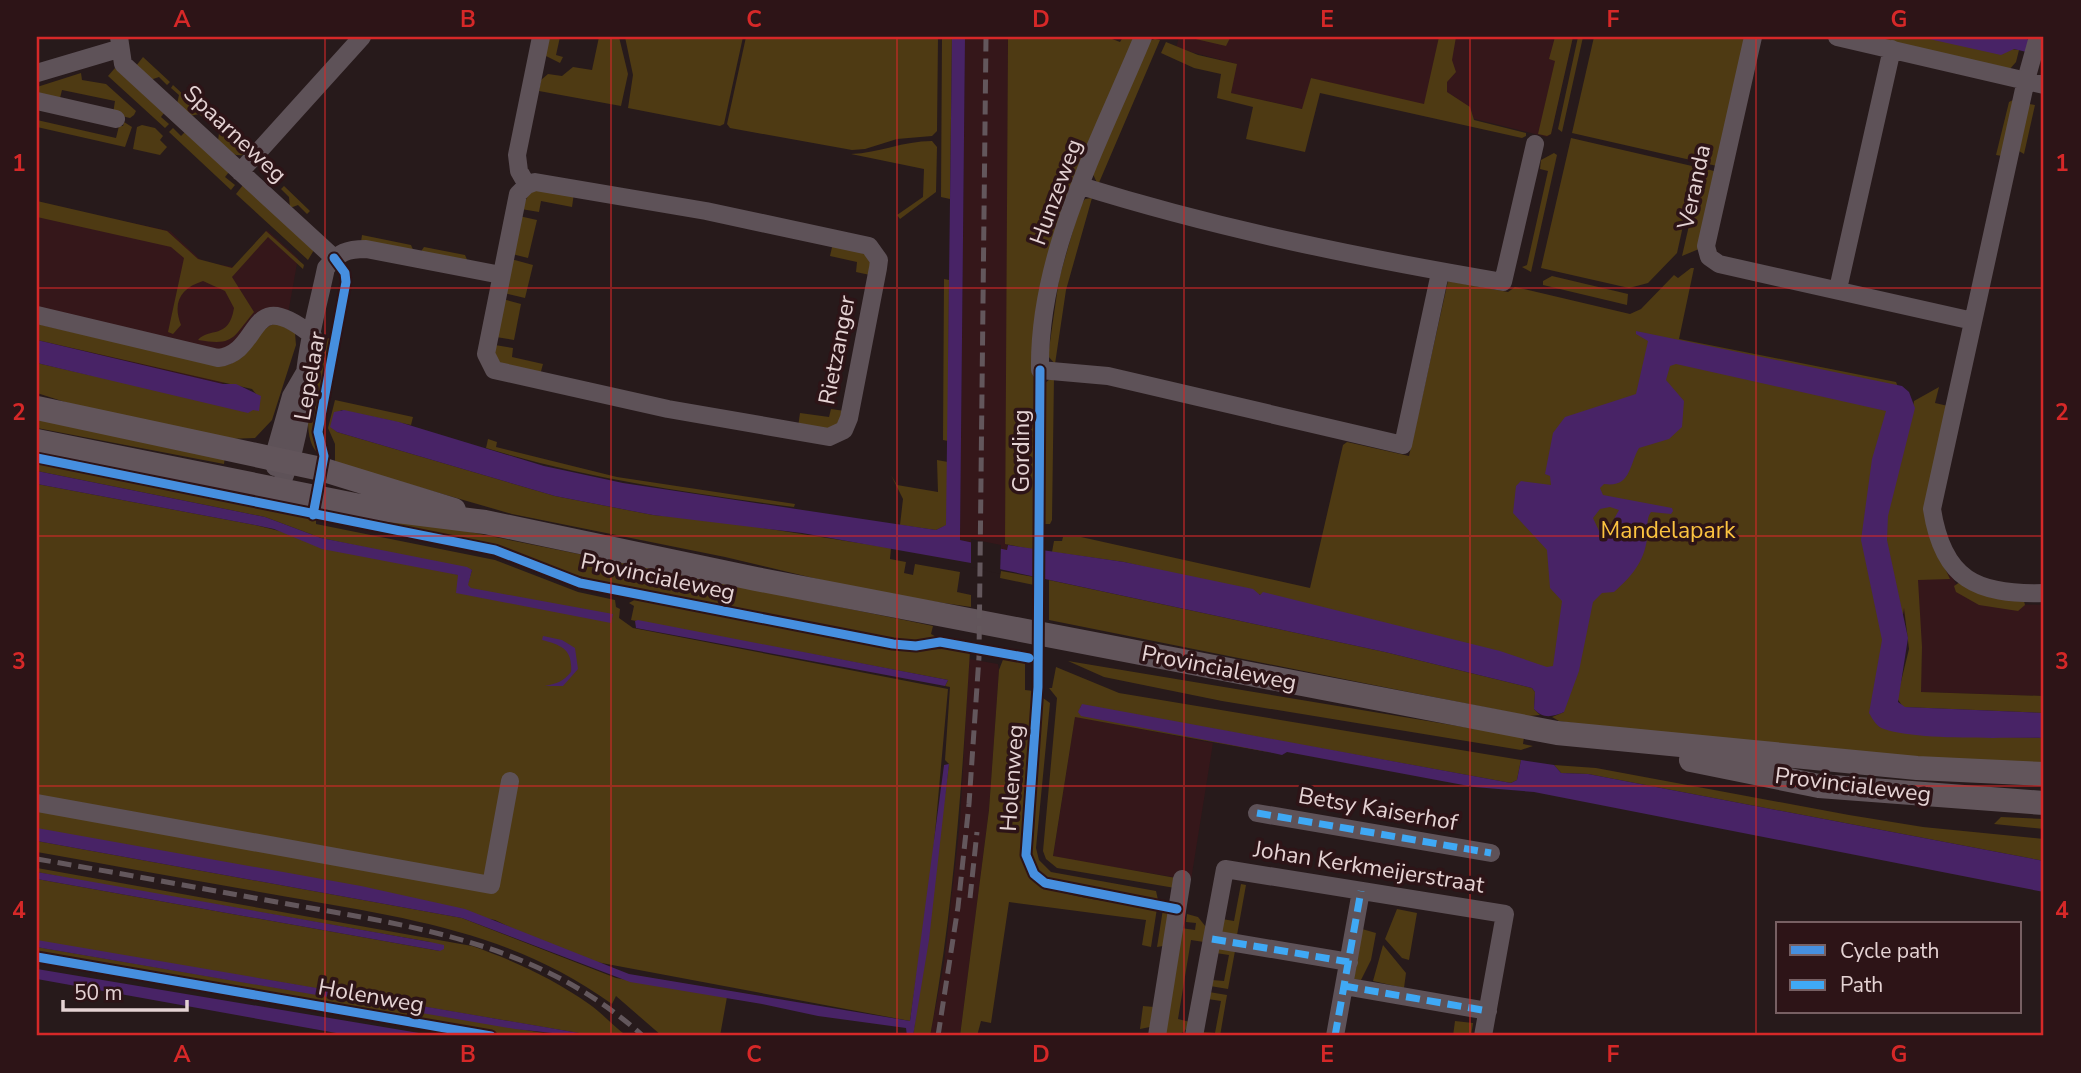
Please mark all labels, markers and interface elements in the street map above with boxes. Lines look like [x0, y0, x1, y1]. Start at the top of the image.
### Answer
text: A [173, 4, 191, 35]
text: B [460, 4, 476, 35]
text: C [746, 4, 762, 35]
text: D [1032, 4, 1050, 35]
text: E [1320, 4, 1334, 35]
text: F [1607, 4, 1620, 35]
text: G [1891, 4, 1907, 35]
street label: Spaarneweg [177, 78, 293, 190]
street label: Hunzeweg [1022, 135, 1090, 249]
street label: Veranda [1670, 142, 1718, 233]
text: 1 [12, 148, 26, 179]
text: 1 [2055, 148, 2069, 179]
street label: Rietzanger [811, 292, 863, 407]
street label: Lepelaar [287, 328, 333, 423]
text: 2 [12, 397, 26, 428]
text: 2 [2055, 397, 2069, 428]
street label: Gording [1006, 410, 1037, 492]
park label: Mandelapark [1601, 515, 1736, 546]
street label: Provincialeweg [578, 546, 738, 608]
street label: Provincialeweg [1139, 638, 1299, 698]
text: 3 [12, 646, 26, 677]
text: 3 [2055, 646, 2069, 677]
street label: Holenweg [993, 724, 1031, 832]
street label: Provincialeweg [1773, 760, 1933, 810]
street label: Betsy Kaiserhof [1296, 780, 1460, 838]
street label: Johan Kerkmeijerstraat [1250, 833, 1487, 901]
text: 4 [12, 895, 26, 926]
text: 4 [2055, 895, 2069, 926]
legend [1776, 922, 2022, 1014]
text: Cycle path [1840, 937, 1939, 965]
scale bar [63, 968, 187, 1012]
street label: Holenweg [316, 971, 426, 1021]
text: Path [1840, 971, 1883, 999]
text: 50 m [74, 979, 123, 1007]
text: A [173, 1039, 191, 1070]
text: B [460, 1039, 476, 1070]
text: C [746, 1039, 762, 1070]
text: D [1032, 1039, 1050, 1070]
text: E [1320, 1039, 1334, 1070]
text: F [1607, 1039, 1620, 1070]
text: G [1891, 1039, 1907, 1070]

